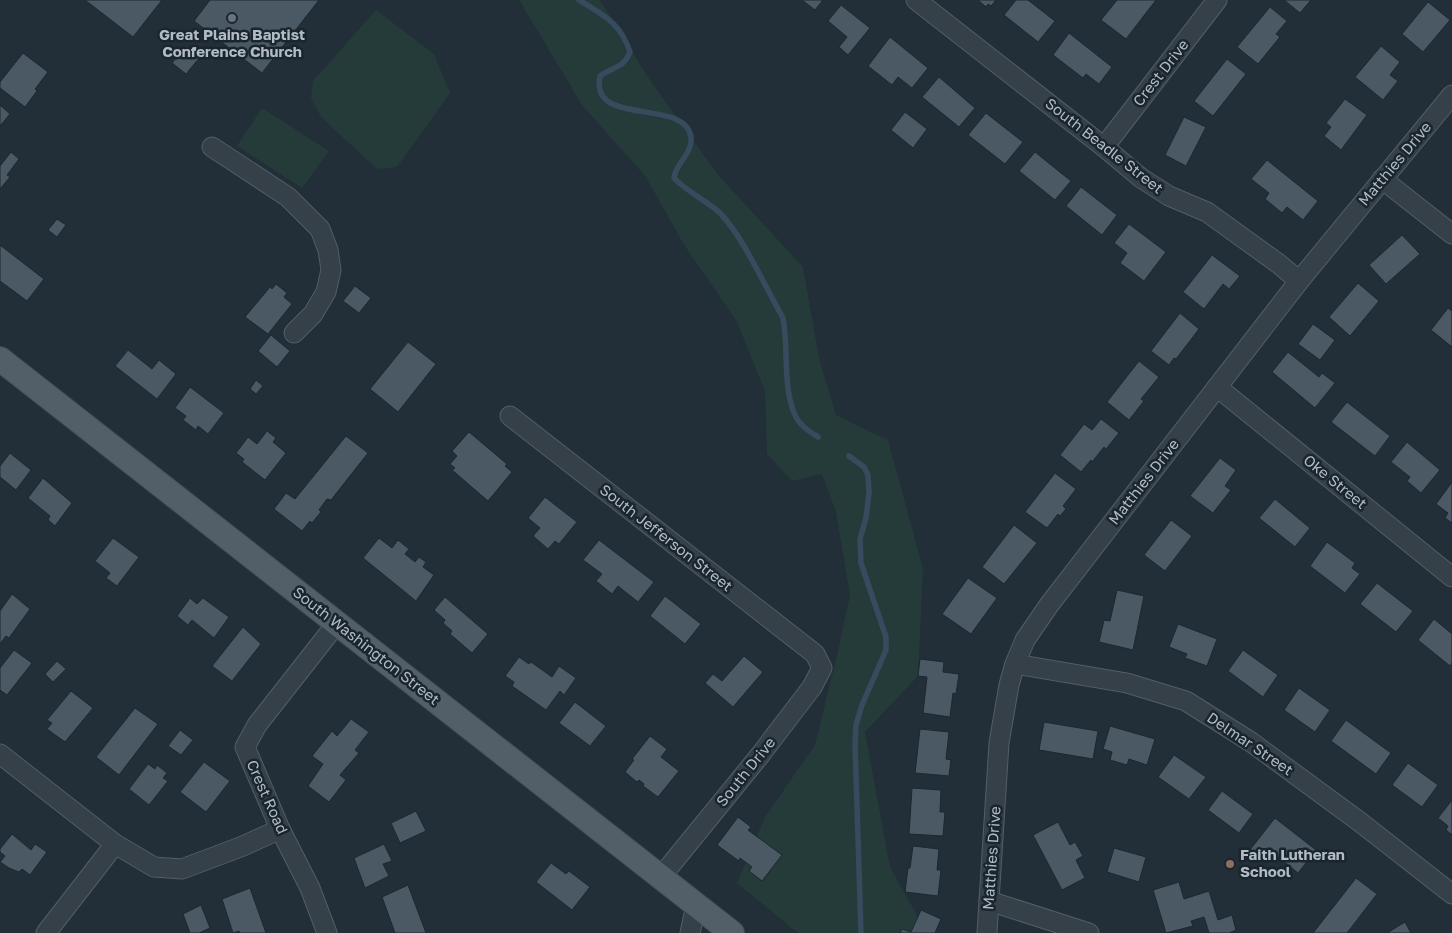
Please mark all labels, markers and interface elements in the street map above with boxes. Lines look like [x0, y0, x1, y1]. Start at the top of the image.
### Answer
marker: Great Plains Baptist Conference Church [226, 12, 238, 24]
place label: Great Plains Baptist Conference Church [159, 25, 305, 60]
street label: Crest Drive [1129, 35, 1192, 109]
street label: South Beadle Street [1042, 94, 1167, 197]
street label: Matthies Drive [1354, 118, 1435, 209]
street label: Matthies Drive [1104, 435, 1182, 528]
street label: Oke Street [1300, 450, 1371, 512]
street label: South Jefferson Street [597, 480, 737, 595]
street label: South Washington Street [290, 582, 443, 708]
street label: Delmar Street [1204, 708, 1297, 779]
street label: South Drive [712, 733, 779, 810]
street label: Crest Road [244, 757, 292, 836]
street label: Matthies Drive [978, 805, 1004, 910]
place label: Faith Lutheran School [1240, 845, 1345, 880]
marker: Faith Lutheran School [1224, 858, 1236, 870]

